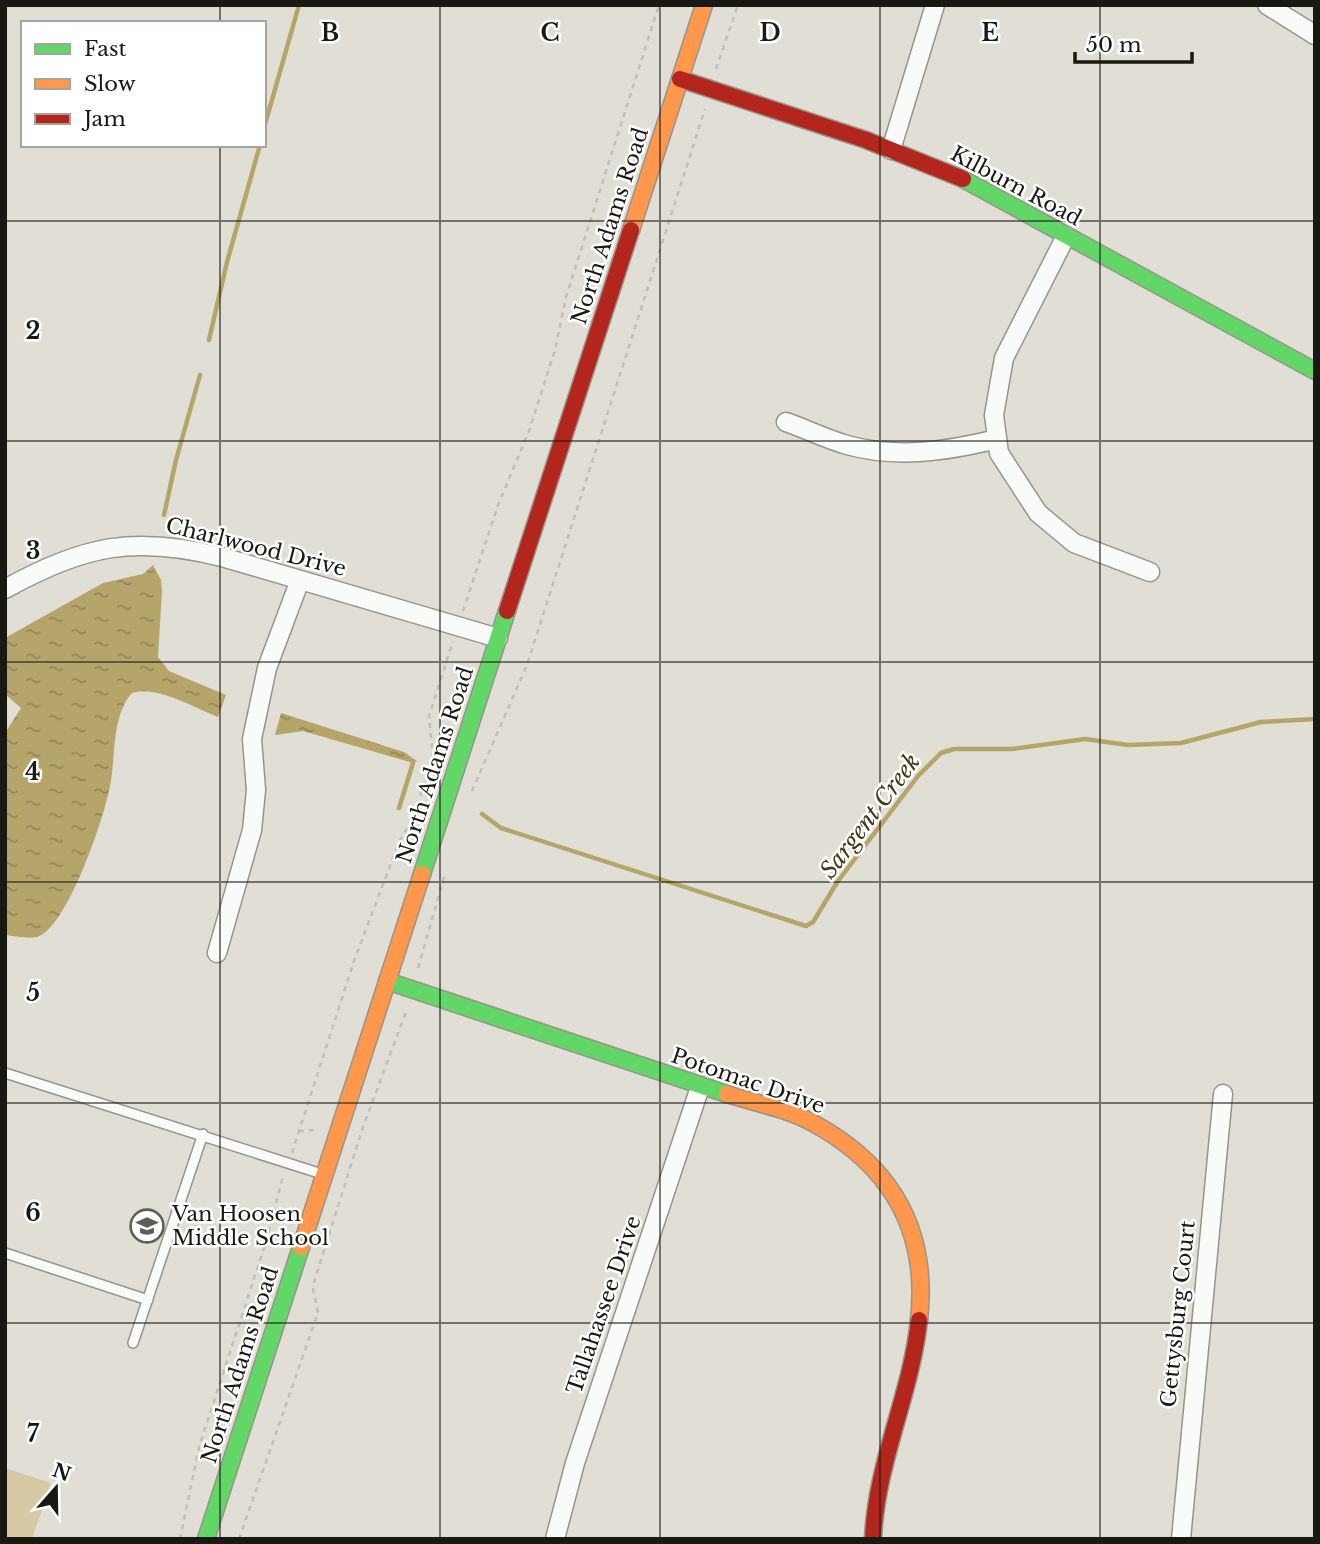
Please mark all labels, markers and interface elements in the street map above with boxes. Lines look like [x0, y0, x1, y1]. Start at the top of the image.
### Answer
text: B [321, 19, 339, 47]
text: C [541, 19, 559, 47]
text: D [759, 19, 781, 47]
text: E [981, 19, 999, 47]
legend [21, 21, 266, 147]
scale bar [1075, 21, 1192, 65]
text: 50 m [1086, 32, 1142, 58]
text: Fast [84, 36, 126, 62]
text: Slow [84, 71, 136, 97]
text: Jam [81, 106, 126, 132]
street label: North Adams Road [566, 124, 654, 328]
street label: Kilburn Road [946, 141, 1086, 231]
text: 2 [26, 317, 40, 345]
street label: Charlwood Drive [163, 512, 349, 582]
text: 3 [26, 537, 40, 565]
street label: North Adams Road [391, 663, 479, 867]
water label: Sargent Creek [814, 748, 926, 884]
text: 4 [25, 758, 41, 786]
text: 5 [26, 979, 40, 1007]
street label: Potomac Drive [668, 1043, 828, 1119]
text: 6 [25, 1199, 41, 1227]
place label: Van Hoosen Middle School [171, 1201, 329, 1251]
school or university icon: Van Hoosen Middle School [128, 1207, 166, 1245]
street label: Tallahassee Drive [561, 1212, 647, 1398]
street label: Gettysburg Court [1155, 1219, 1201, 1409]
street label: North Adams Road [196, 1263, 284, 1467]
text: 7 [27, 1420, 40, 1448]
north arrow [21, 1453, 91, 1523]
text: N [49, 1459, 74, 1486]

